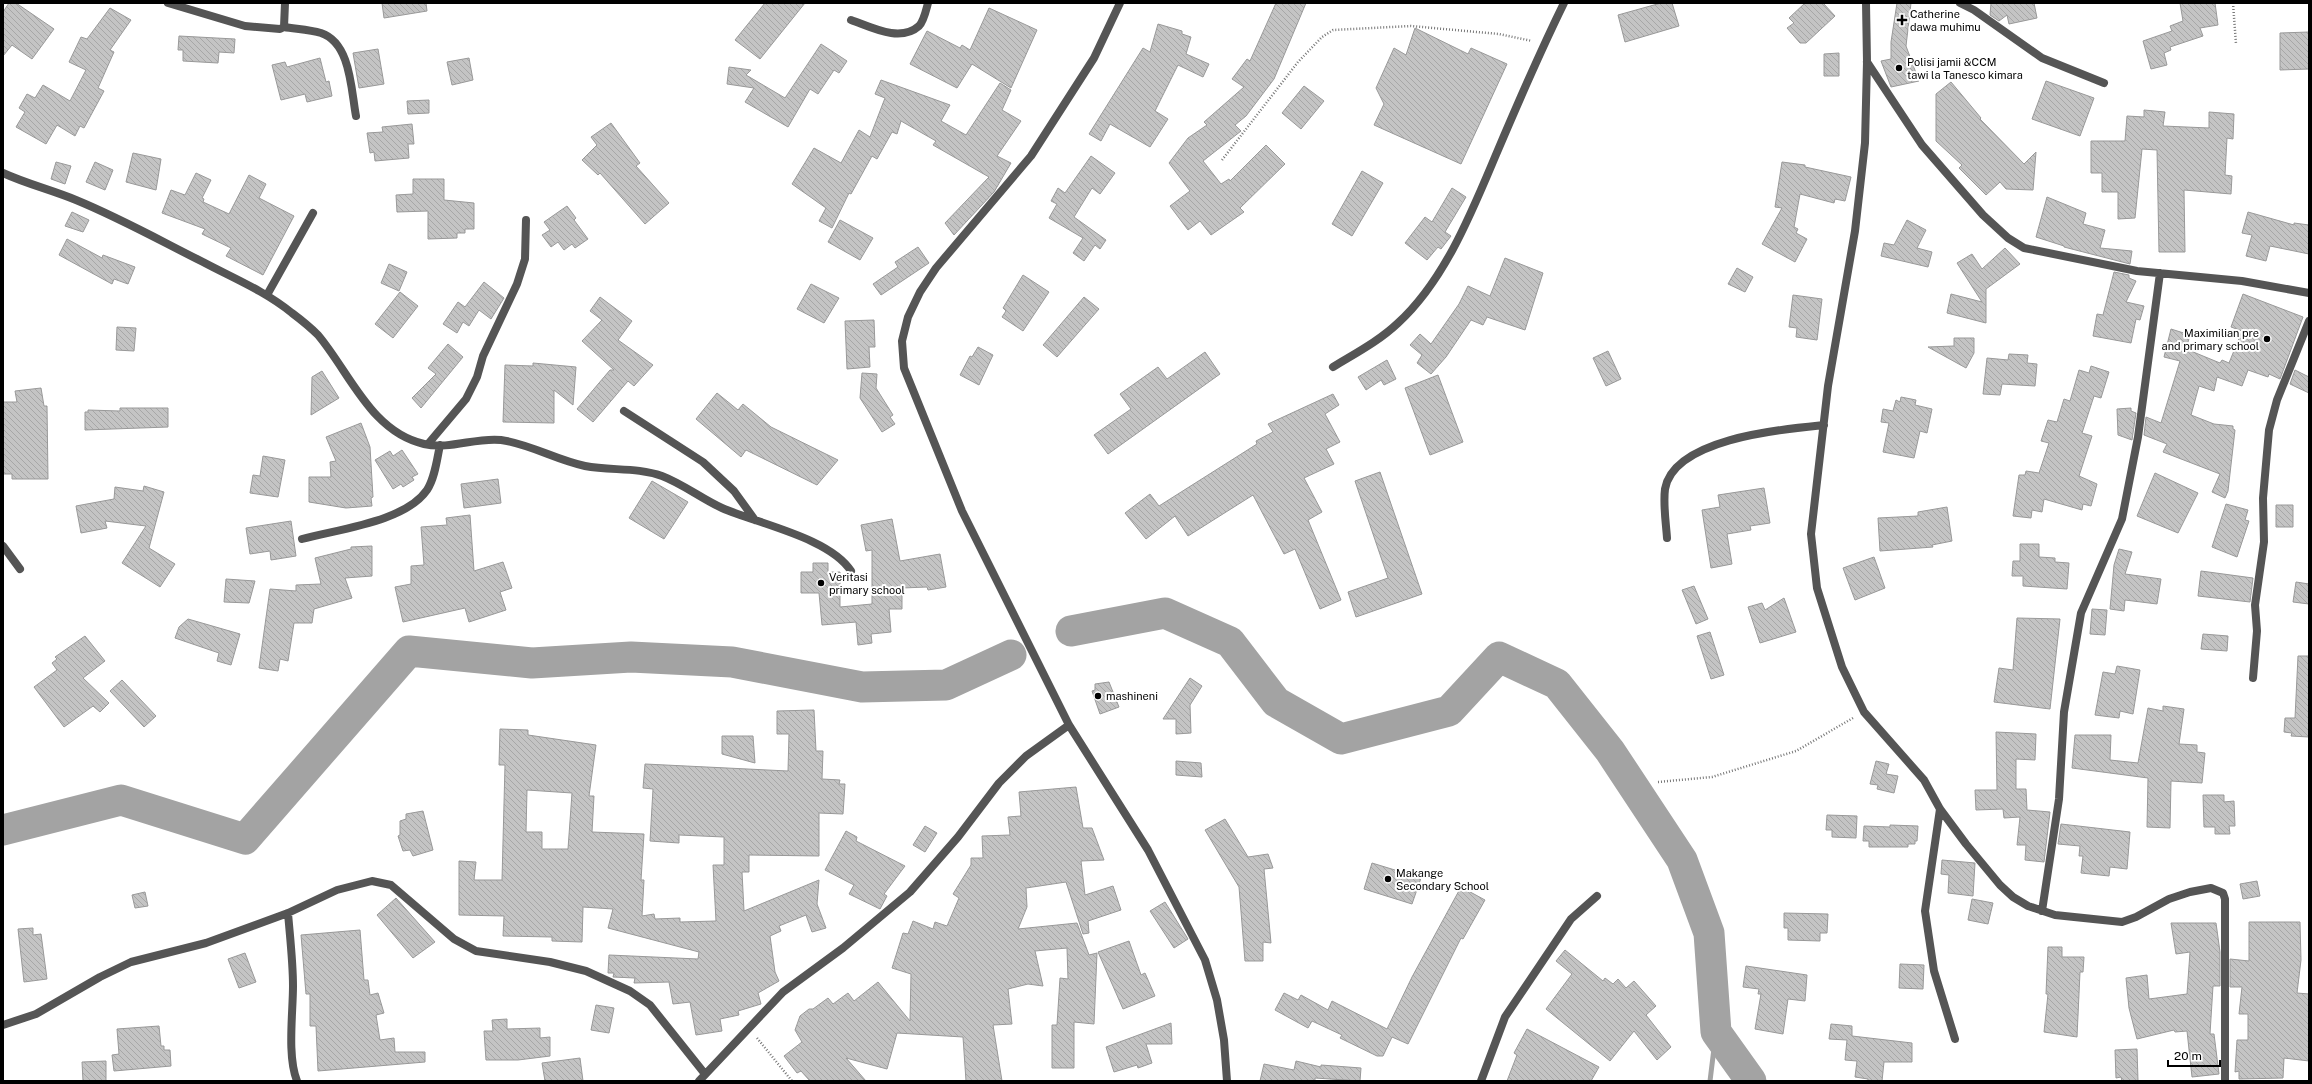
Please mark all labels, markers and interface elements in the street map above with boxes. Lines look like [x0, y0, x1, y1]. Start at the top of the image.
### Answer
place label: Catherine dawa muhimu [1910, 8, 1981, 33]
marker: Catherine dawa muhimu [1897, 15, 1907, 25]
place label: Polisi jamii &CCM tawi la Tanesco kimara [1907, 56, 2023, 81]
marker: Polisi jamii &CCM tawi la Tanesco kimara [1894, 63, 1904, 73]
place label: Maximilian pre and primary school [2162, 327, 2259, 352]
marker: Maximilian pre and primary school [2262, 334, 2272, 344]
place label: Veritasi primary school [829, 571, 905, 596]
marker: Veritasi primary school [816, 578, 826, 588]
place label: mashineni [1106, 690, 1158, 702]
marker: mashineni [1093, 691, 1103, 701]
place label: Makange Secondary School [1396, 867, 1489, 892]
marker: Makange Secondary School [1383, 874, 1393, 884]
scale bar [2168, 1042, 2220, 1068]
text: 20 m [2174, 1049, 2202, 1063]

